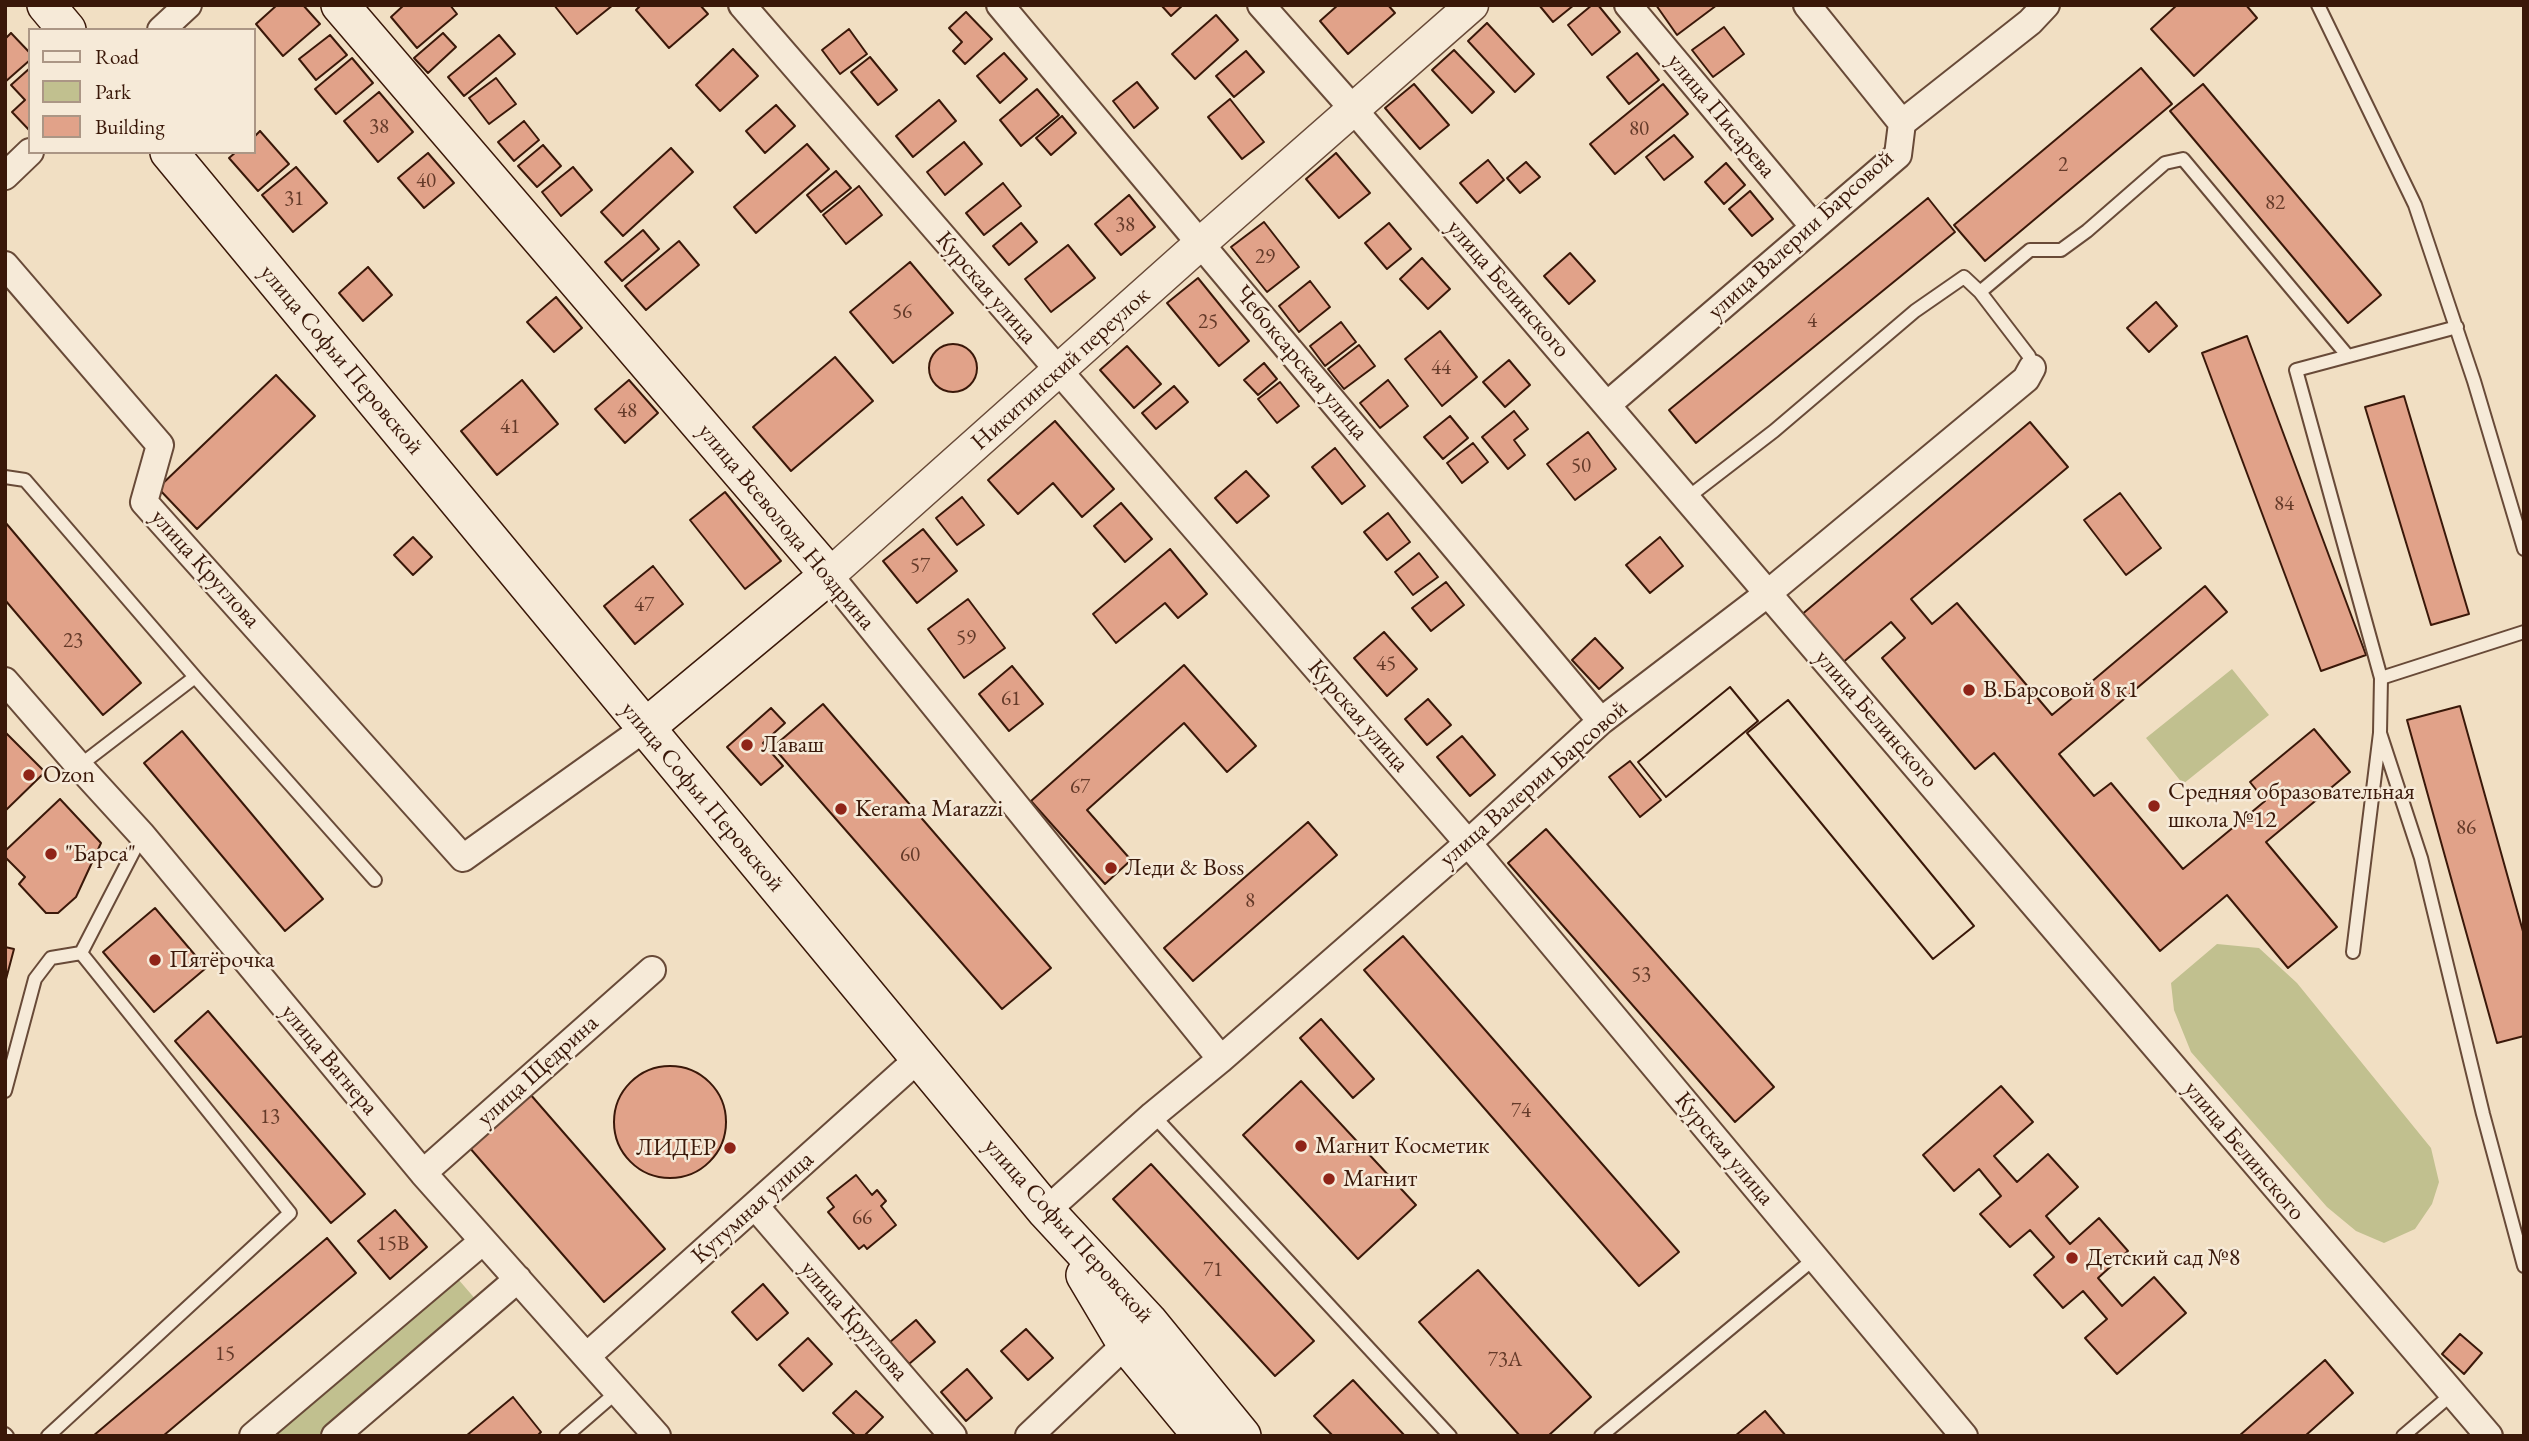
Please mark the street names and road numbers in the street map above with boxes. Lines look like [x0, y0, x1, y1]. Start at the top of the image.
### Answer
street label: улица Писарева [1660, 48, 1782, 184]
street label: улица Валерии Барсовой [1702, 144, 1900, 326]
street label: улица Белинского [1440, 214, 1576, 364]
street label: Курская улица [929, 226, 1043, 350]
street label: улица Софьи Перовской [253, 259, 429, 461]
street label: Чебоксарская улица [1228, 280, 1374, 446]
street label: Никитинский переулок [966, 281, 1156, 457]
street label: улица Всеволода Ноздрина [691, 418, 881, 636]
street label: улица Круглова [144, 504, 266, 634]
street label: улица Белинского [1808, 644, 1944, 794]
street label: Курская улица [1301, 654, 1415, 778]
street label: улица Валерии Барсовой [1434, 694, 1634, 874]
street label: улица Софьи Перовской [614, 696, 790, 898]
street label: улица Вагнера [274, 998, 384, 1122]
street label: улица Щедрина [471, 1009, 605, 1133]
street label: улица Белинского [2177, 1075, 2311, 1227]
street label: Курская улица [1668, 1086, 1780, 1212]
street label: улица Софьи Перовской [977, 1132, 1159, 1330]
street label: Кутумная улица [686, 1146, 820, 1270]
street label: улица Круглова [794, 1255, 914, 1387]

